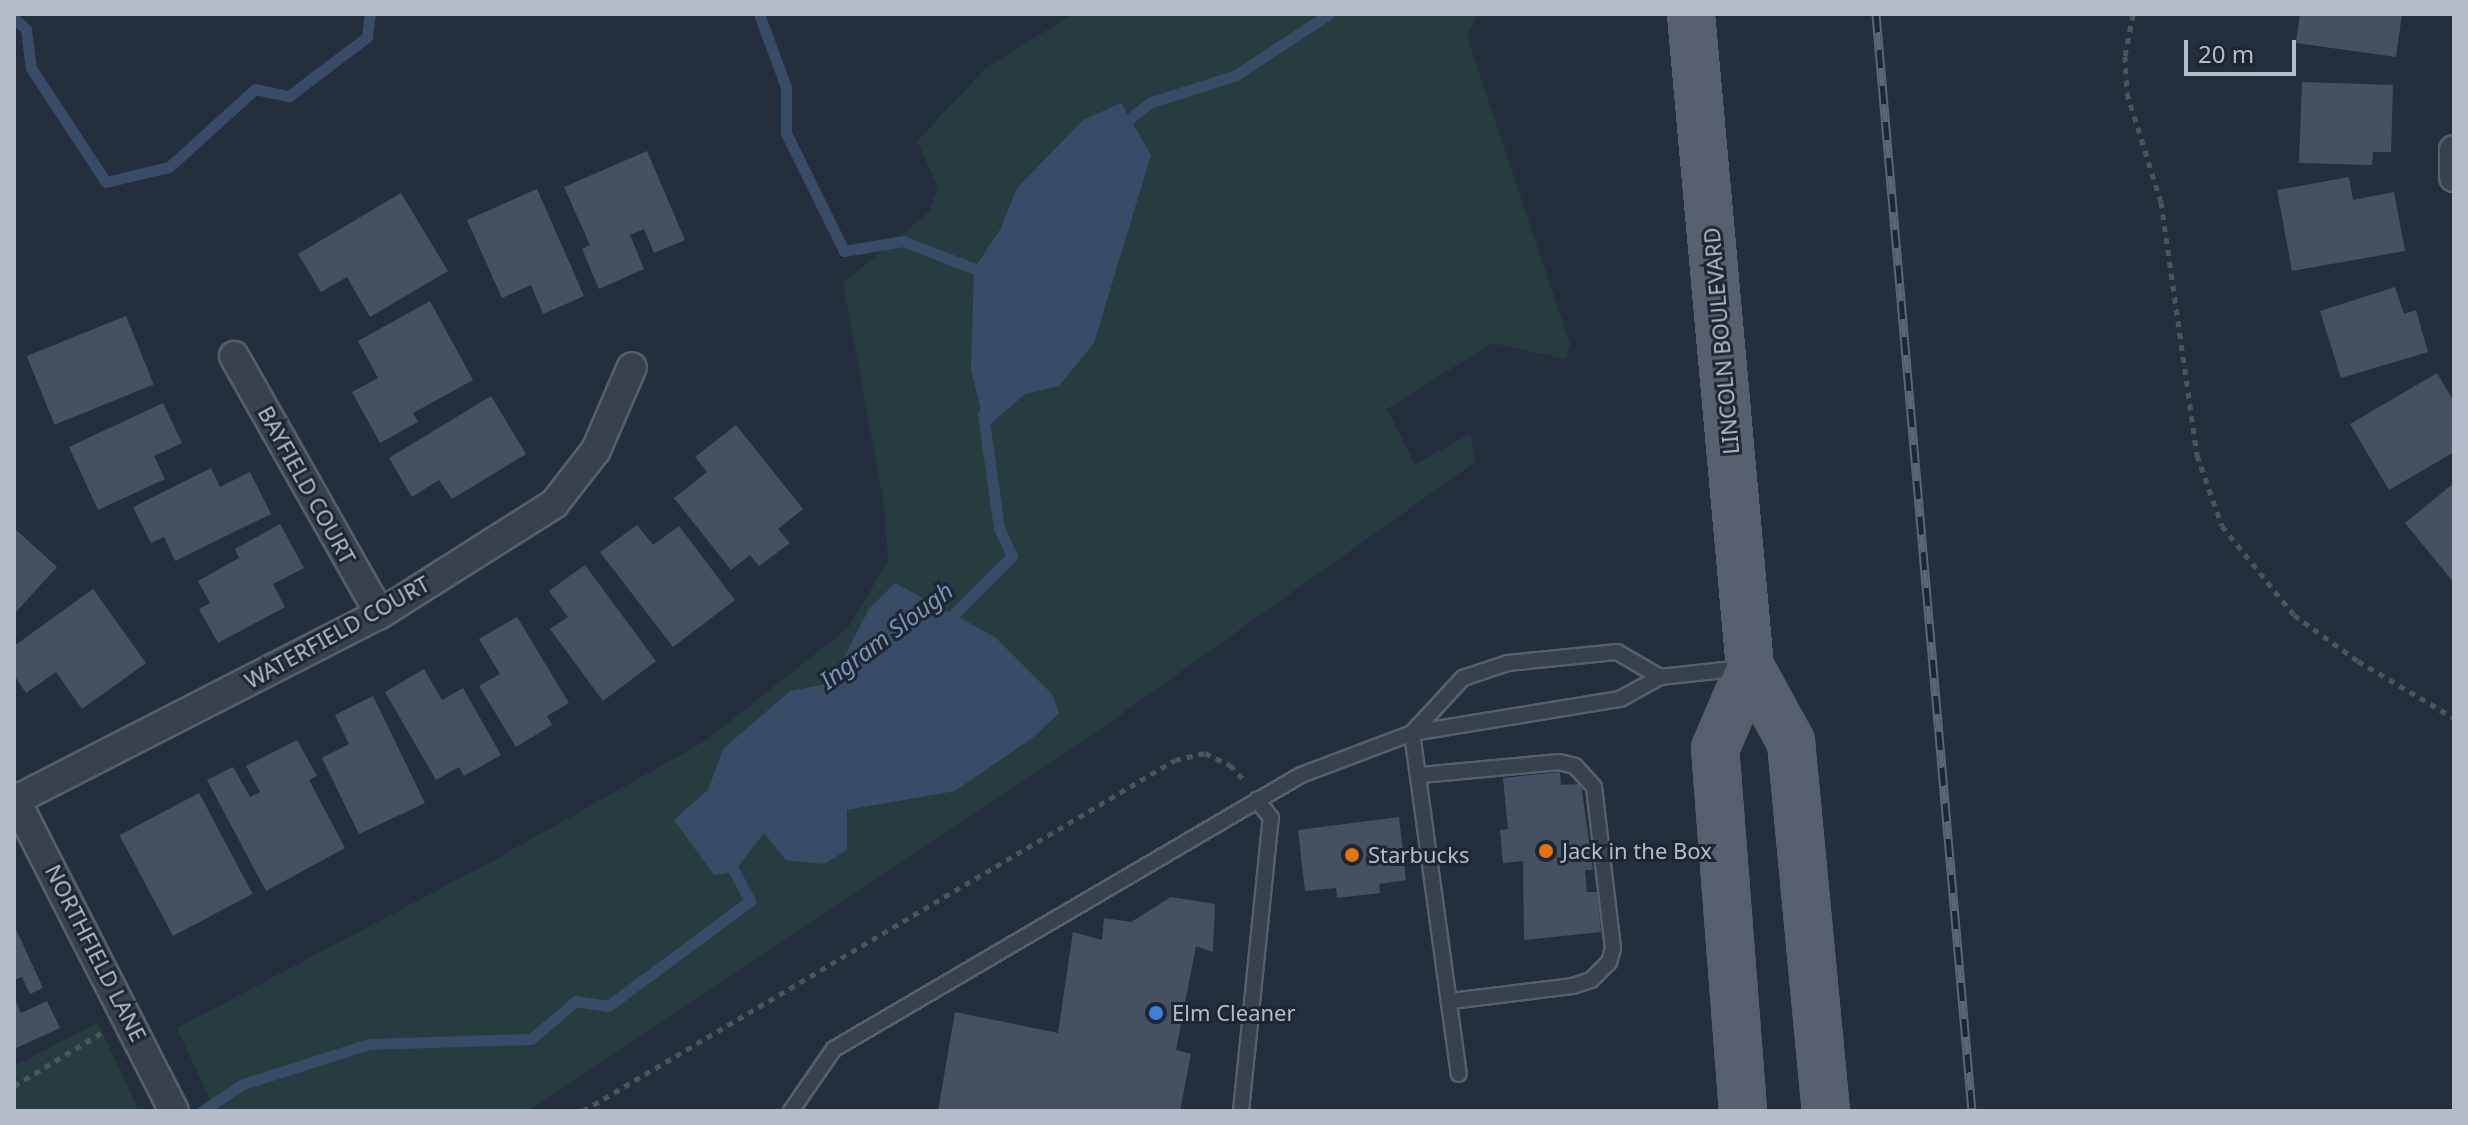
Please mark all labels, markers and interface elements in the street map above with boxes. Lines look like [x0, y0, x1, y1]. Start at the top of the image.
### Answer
scale bar [2188, 24, 2300, 74]
text: 20 m [2198, 37, 2254, 70]
street label: LINCOLN BOULEVARD [1698, 226, 1744, 456]
street label: BAYFIELD COURT [253, 401, 361, 569]
street label: WATERFIELD COURT [240, 570, 434, 694]
water label: Ingram Slough [814, 576, 958, 694]
place label: Jack in the Box [1562, 838, 1712, 864]
place label: Starbucks [1368, 842, 1469, 868]
marker: Jack in the Box [1537, 842, 1555, 860]
marker: Starbucks [1343, 846, 1361, 864]
street label: NORTHFIELD LANE [40, 860, 152, 1046]
place label: Elm Cleaner [1172, 1000, 1296, 1026]
marker: Elm Cleaner [1147, 1004, 1165, 1022]

